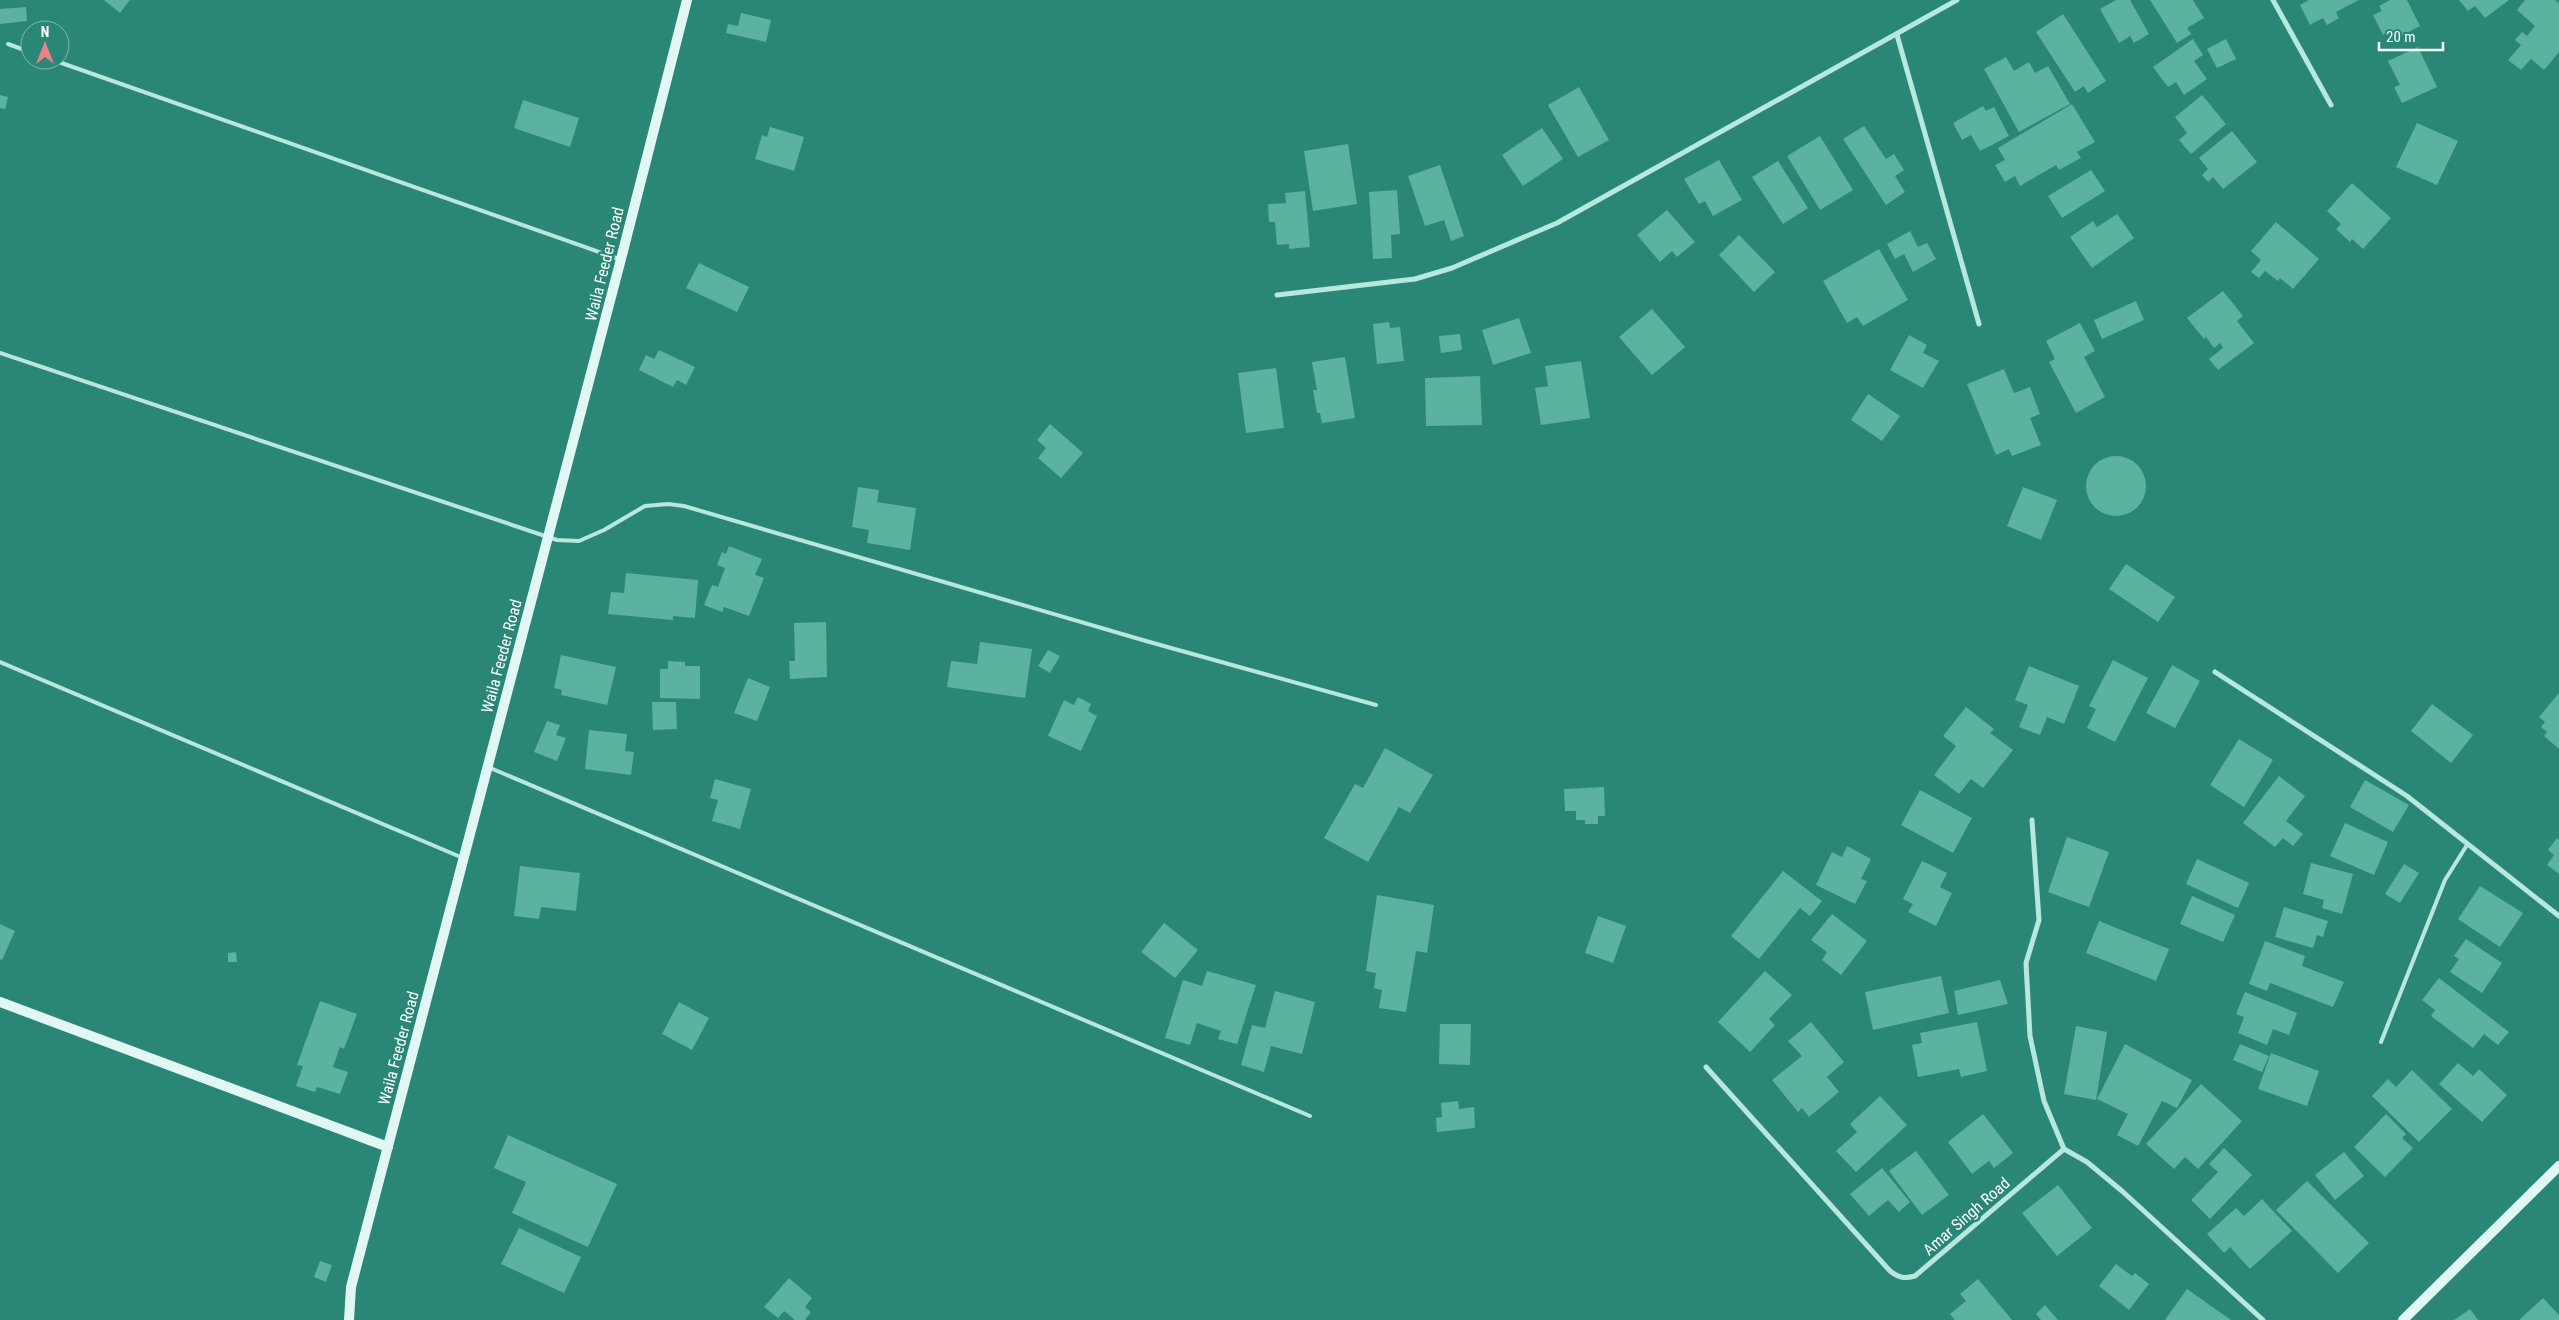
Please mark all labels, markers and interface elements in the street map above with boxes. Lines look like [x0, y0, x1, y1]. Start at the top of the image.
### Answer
north arrow [20, 20, 70, 70]
scale bar [2379, 20, 2443, 52]
text: N [41, 24, 49, 40]
text: 20 m [2386, 28, 2416, 46]
street label: Waila Feeder Road [581, 205, 628, 323]
street label: Waila Feeder Road [477, 597, 526, 715]
street label: Waila Feeder Road [374, 989, 423, 1107]
street label: Amar Singh Road [1919, 1174, 2014, 1259]

